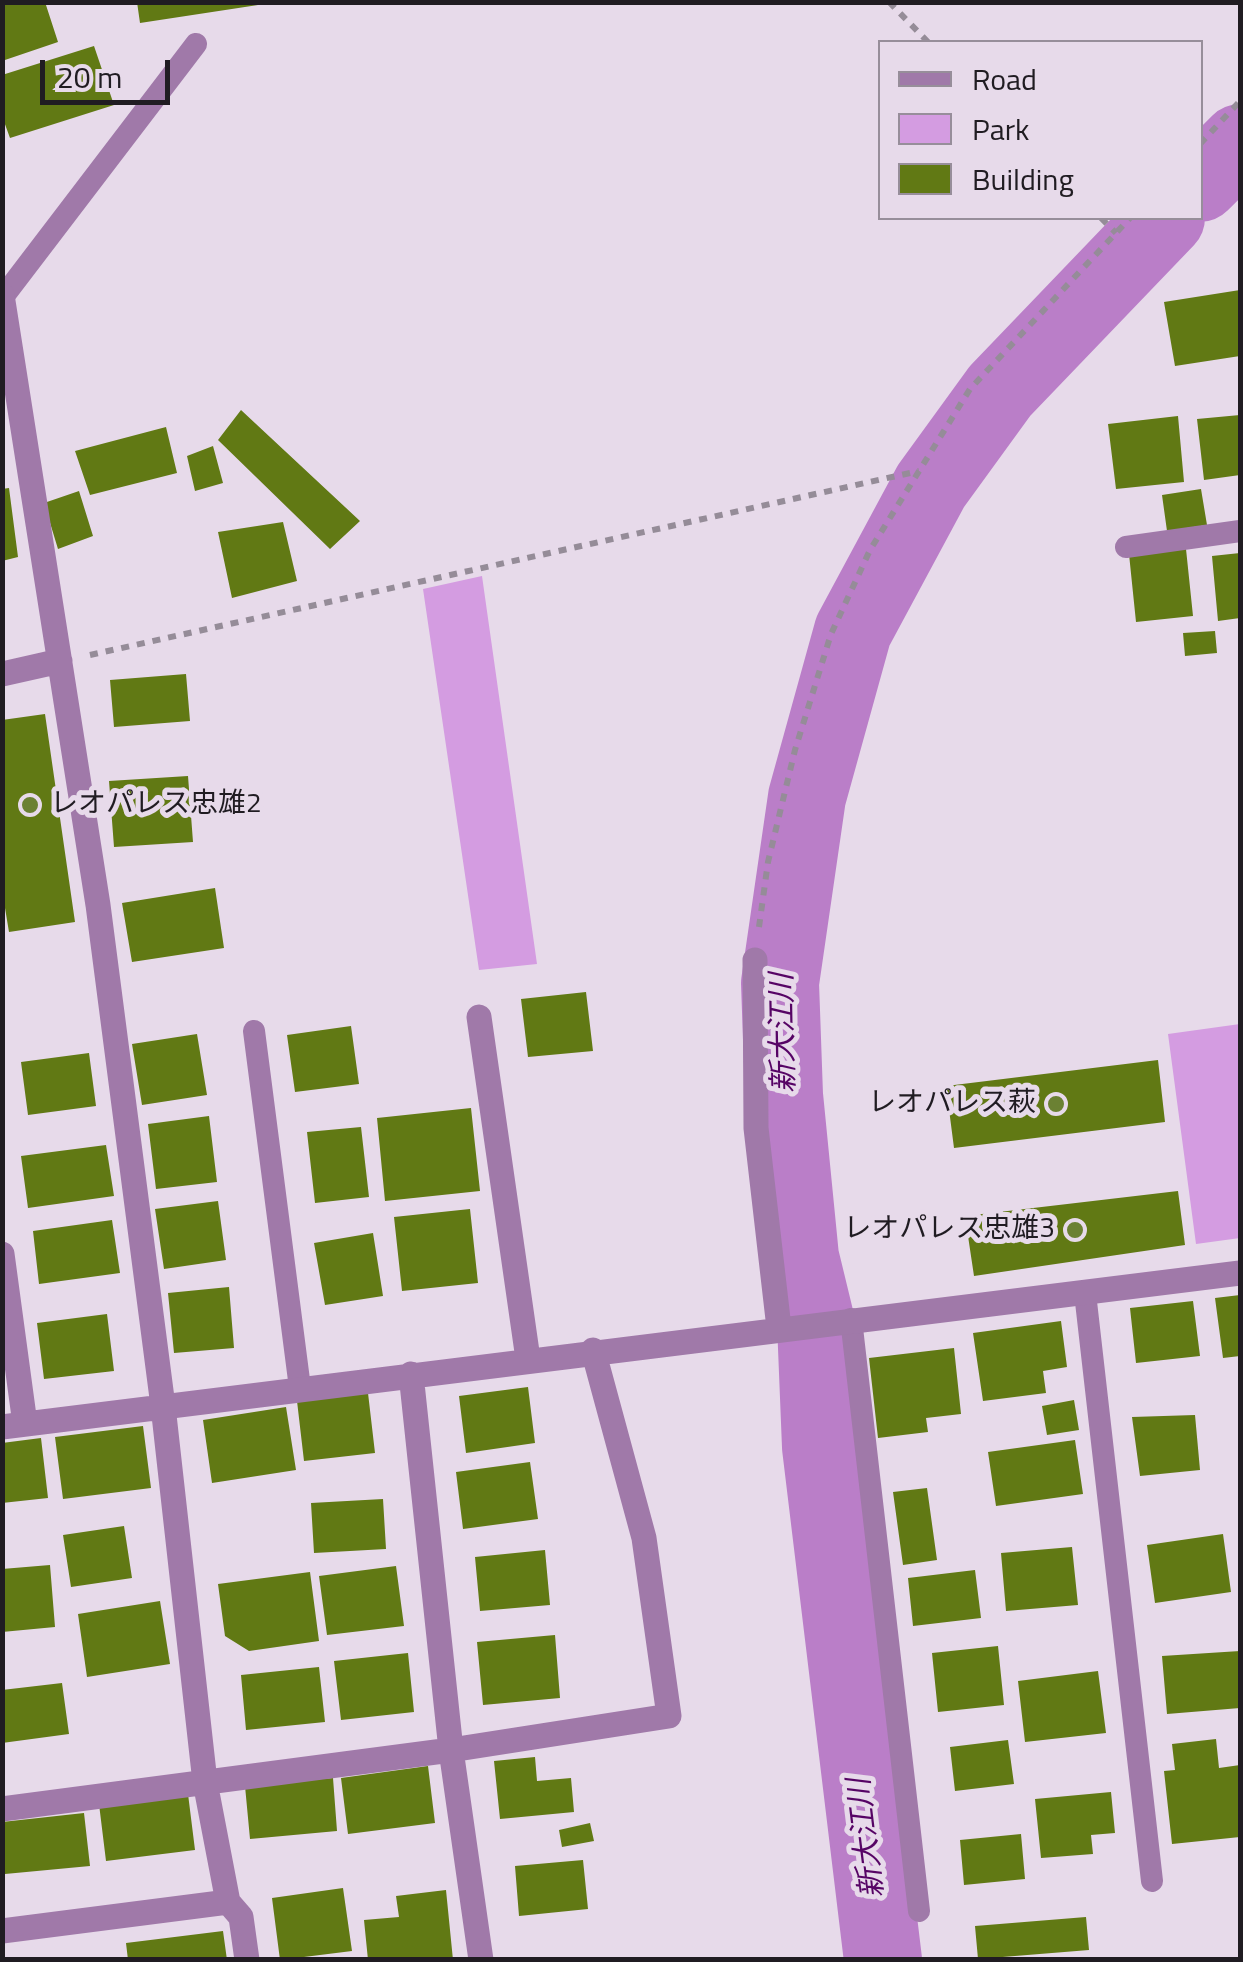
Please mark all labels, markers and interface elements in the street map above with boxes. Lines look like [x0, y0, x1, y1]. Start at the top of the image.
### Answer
scale bar [45, 40, 175, 102]
legend [878, 40, 1203, 220]
text: 20 m [57, 54, 122, 100]
text: Road [972, 56, 1037, 102]
text: Park [972, 106, 1029, 152]
text: Building [972, 156, 1074, 202]
place label: レオパレス忠雄2 [50, 788, 262, 822]
marker: レオパレス忠雄2 [19, 794, 41, 816]
water label: 新大江川 [766, 973, 804, 1093]
place label: レオパレス萩 [868, 1087, 1036, 1121]
marker: レオパレス萩 [1045, 1093, 1067, 1115]
place label: レオパレス忠雄3 [843, 1213, 1055, 1247]
marker: レオパレス忠雄3 [1064, 1219, 1086, 1241]
water label: 新大江川 [843, 1776, 893, 1900]

